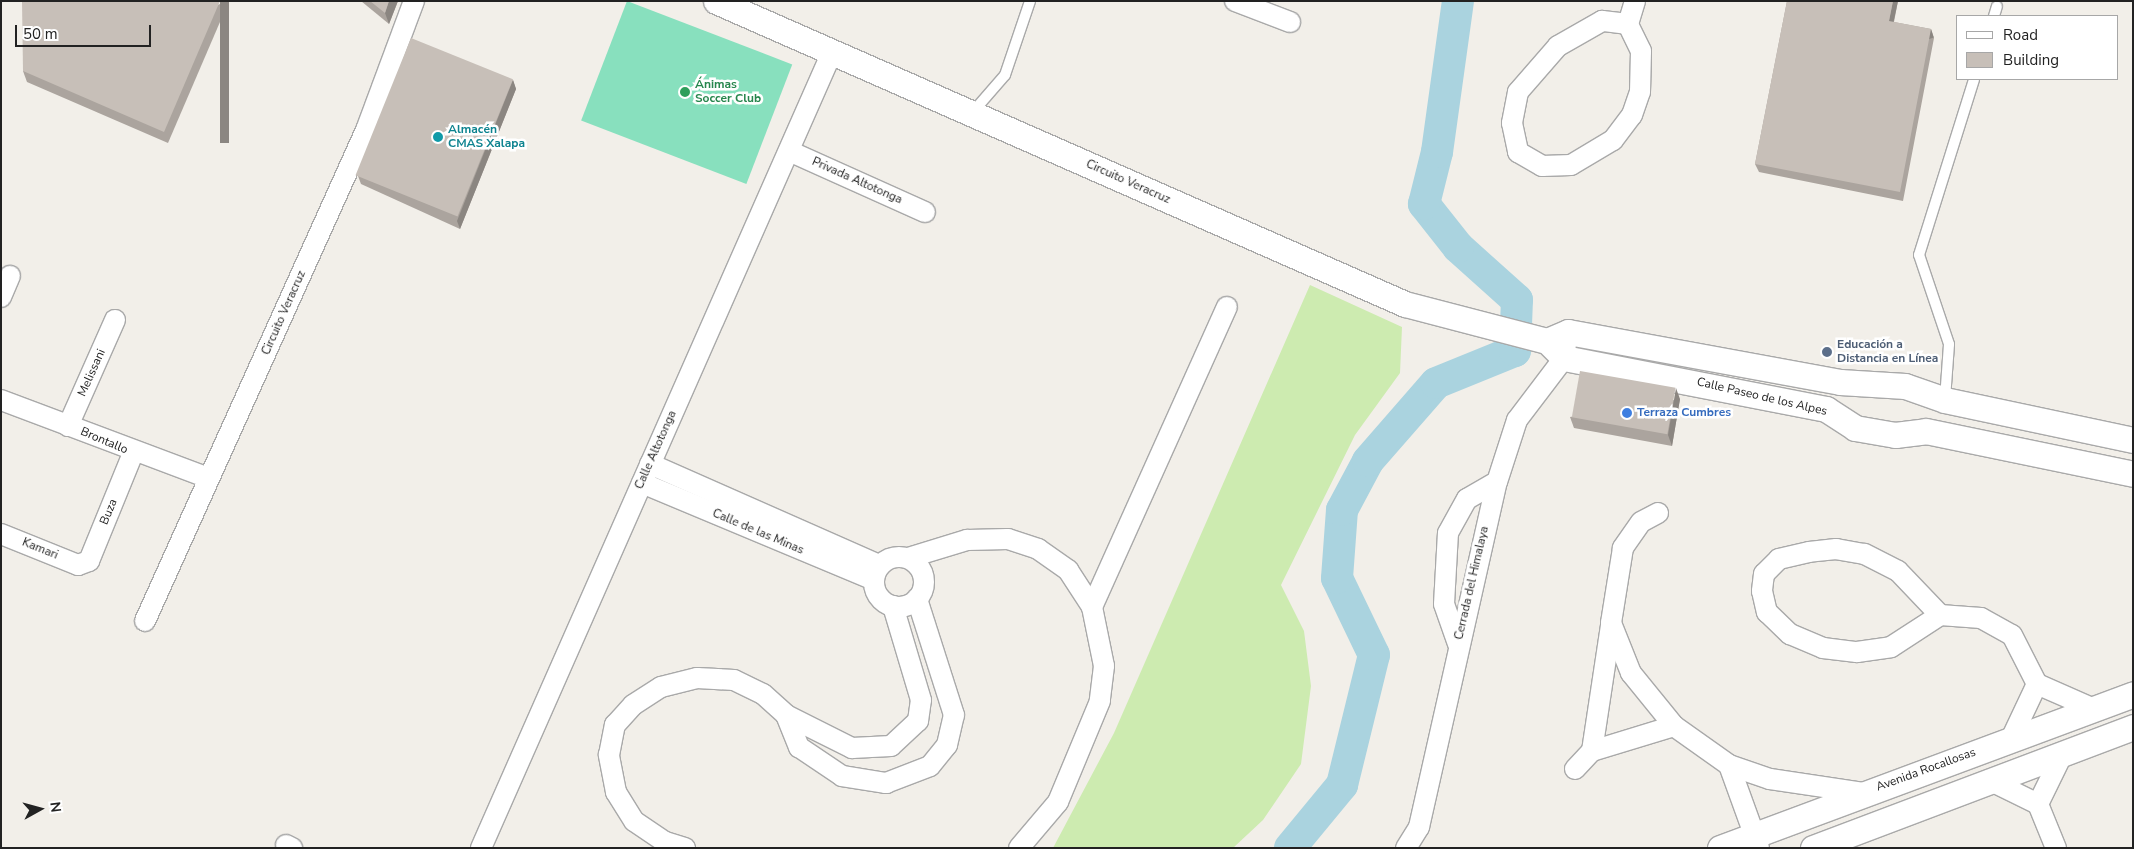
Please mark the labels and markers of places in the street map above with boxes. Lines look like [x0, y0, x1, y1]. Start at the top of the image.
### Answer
place label: Ánimas Soccer Club [695, 78, 761, 106]
marker: Ánimas Soccer Club [679, 86, 691, 98]
place label: Almacén CMAS Xalapa [448, 123, 525, 151]
marker: Almacén CMAS Xalapa [432, 131, 444, 143]
place label: Educación a Distancia en Línea [1837, 338, 1938, 366]
marker: Educación a Distancia en Línea [1821, 346, 1833, 358]
place label: Terraza Cumbres [1637, 406, 1731, 420]
marker: Terraza Cumbres [1621, 407, 1633, 419]

